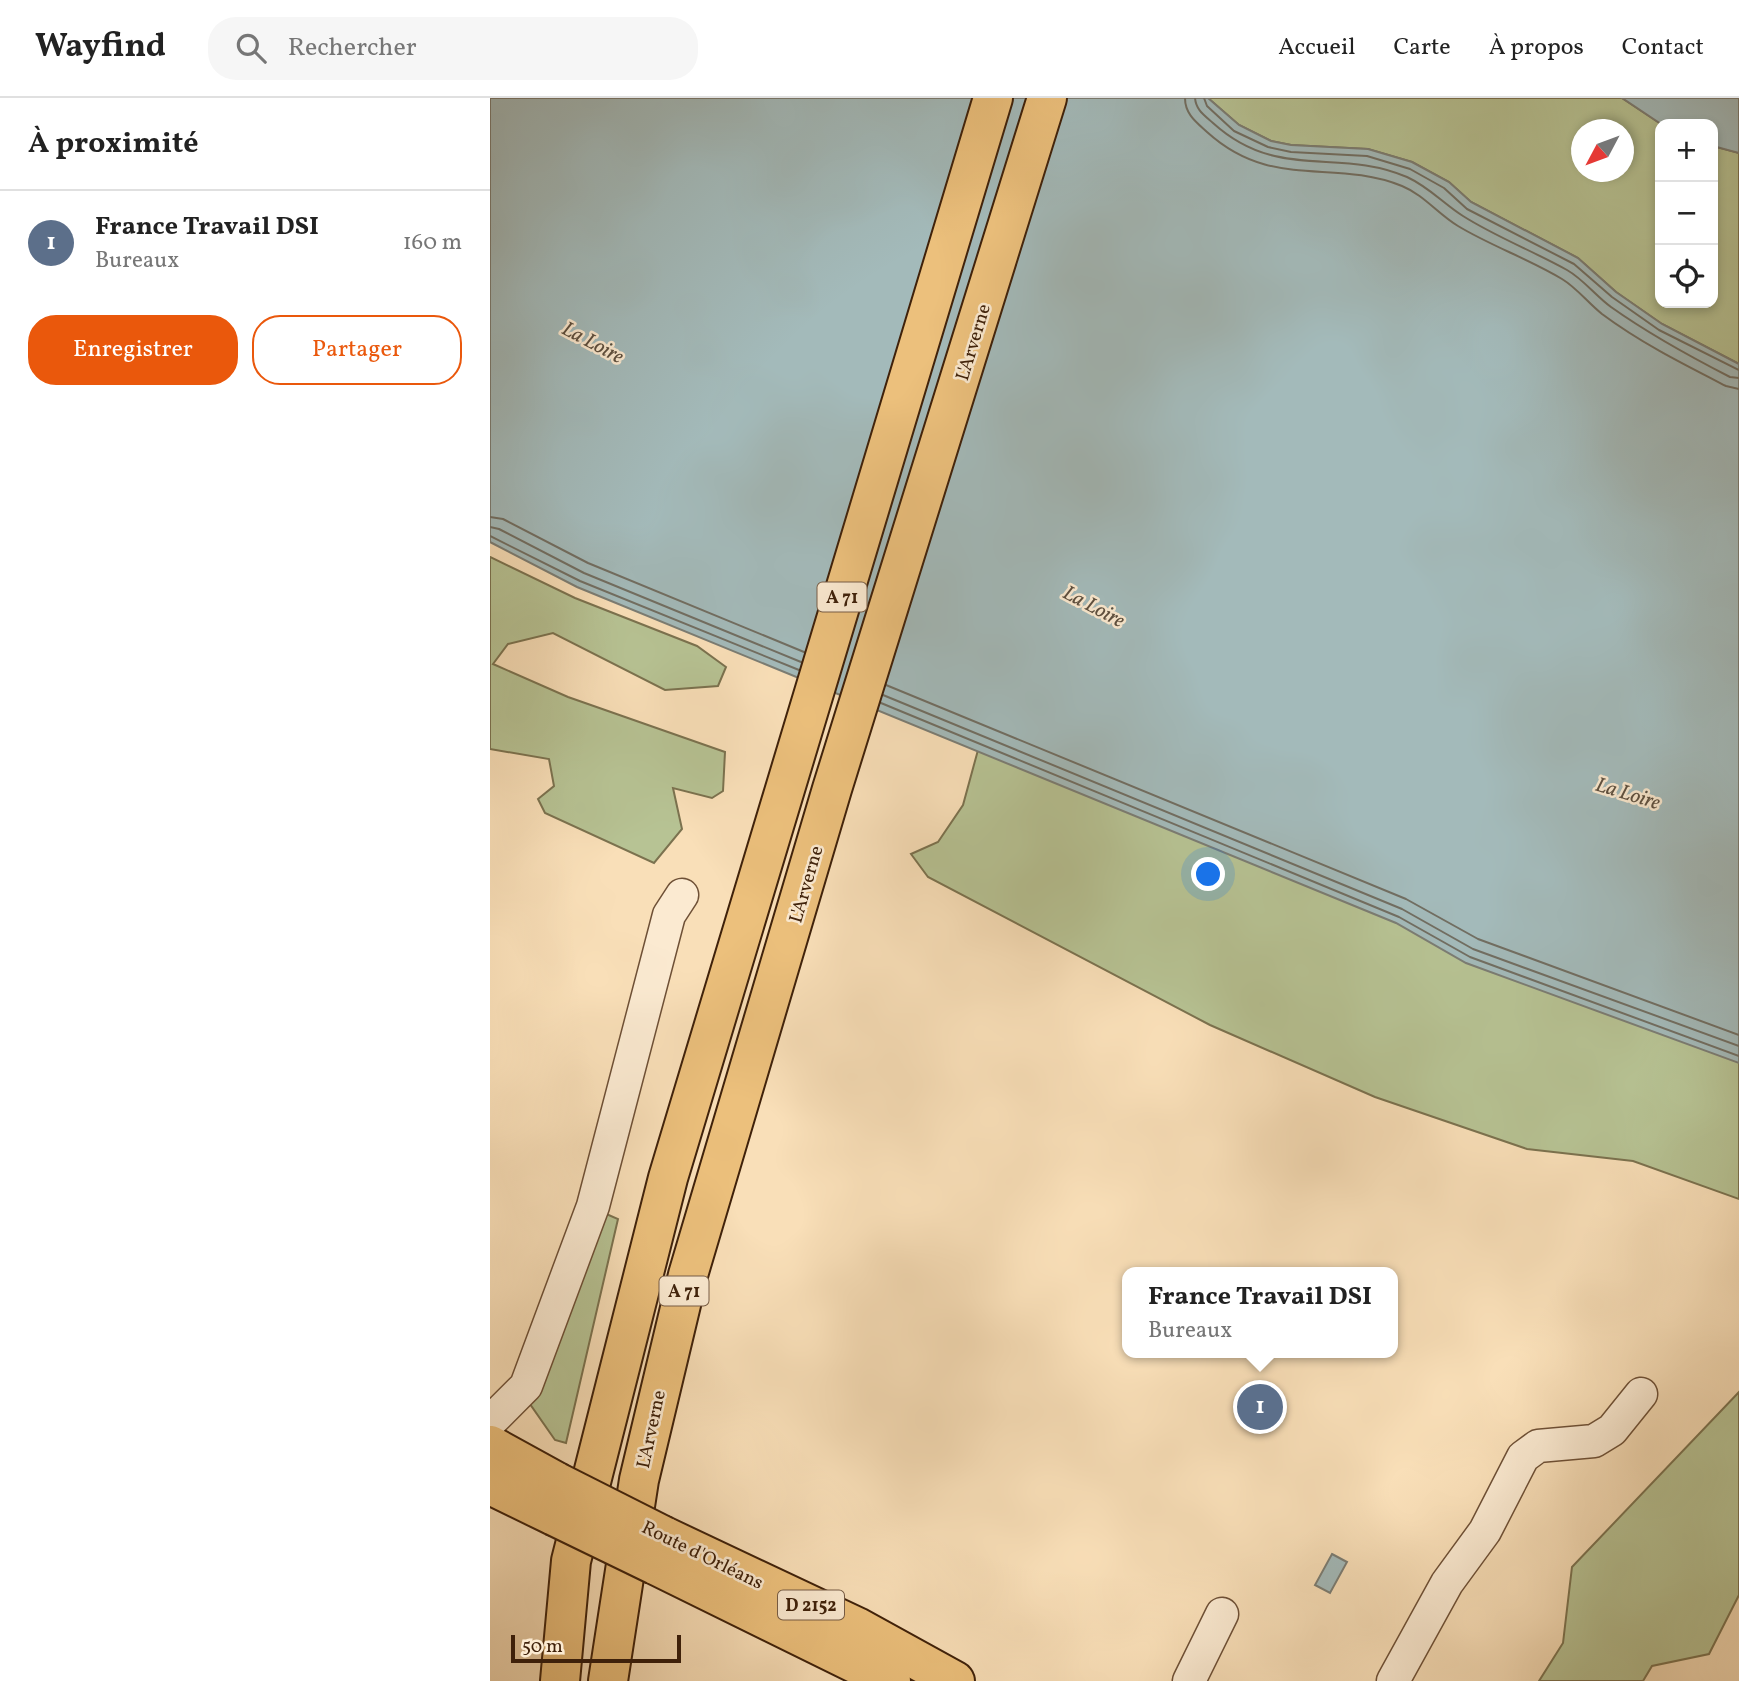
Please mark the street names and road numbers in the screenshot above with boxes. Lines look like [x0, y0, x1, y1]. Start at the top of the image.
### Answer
street label: L'Arverne [950, 301, 998, 384]
road number: A 71 [818, 583, 866, 612]
street label: L'Arverne [784, 843, 830, 926]
road number: A 71 [660, 1276, 708, 1306]
street label: L'Arverne [631, 1388, 673, 1471]
street label: Route d'Orléans [637, 1515, 767, 1597]
road number: D 2152 [778, 1590, 844, 1620]

